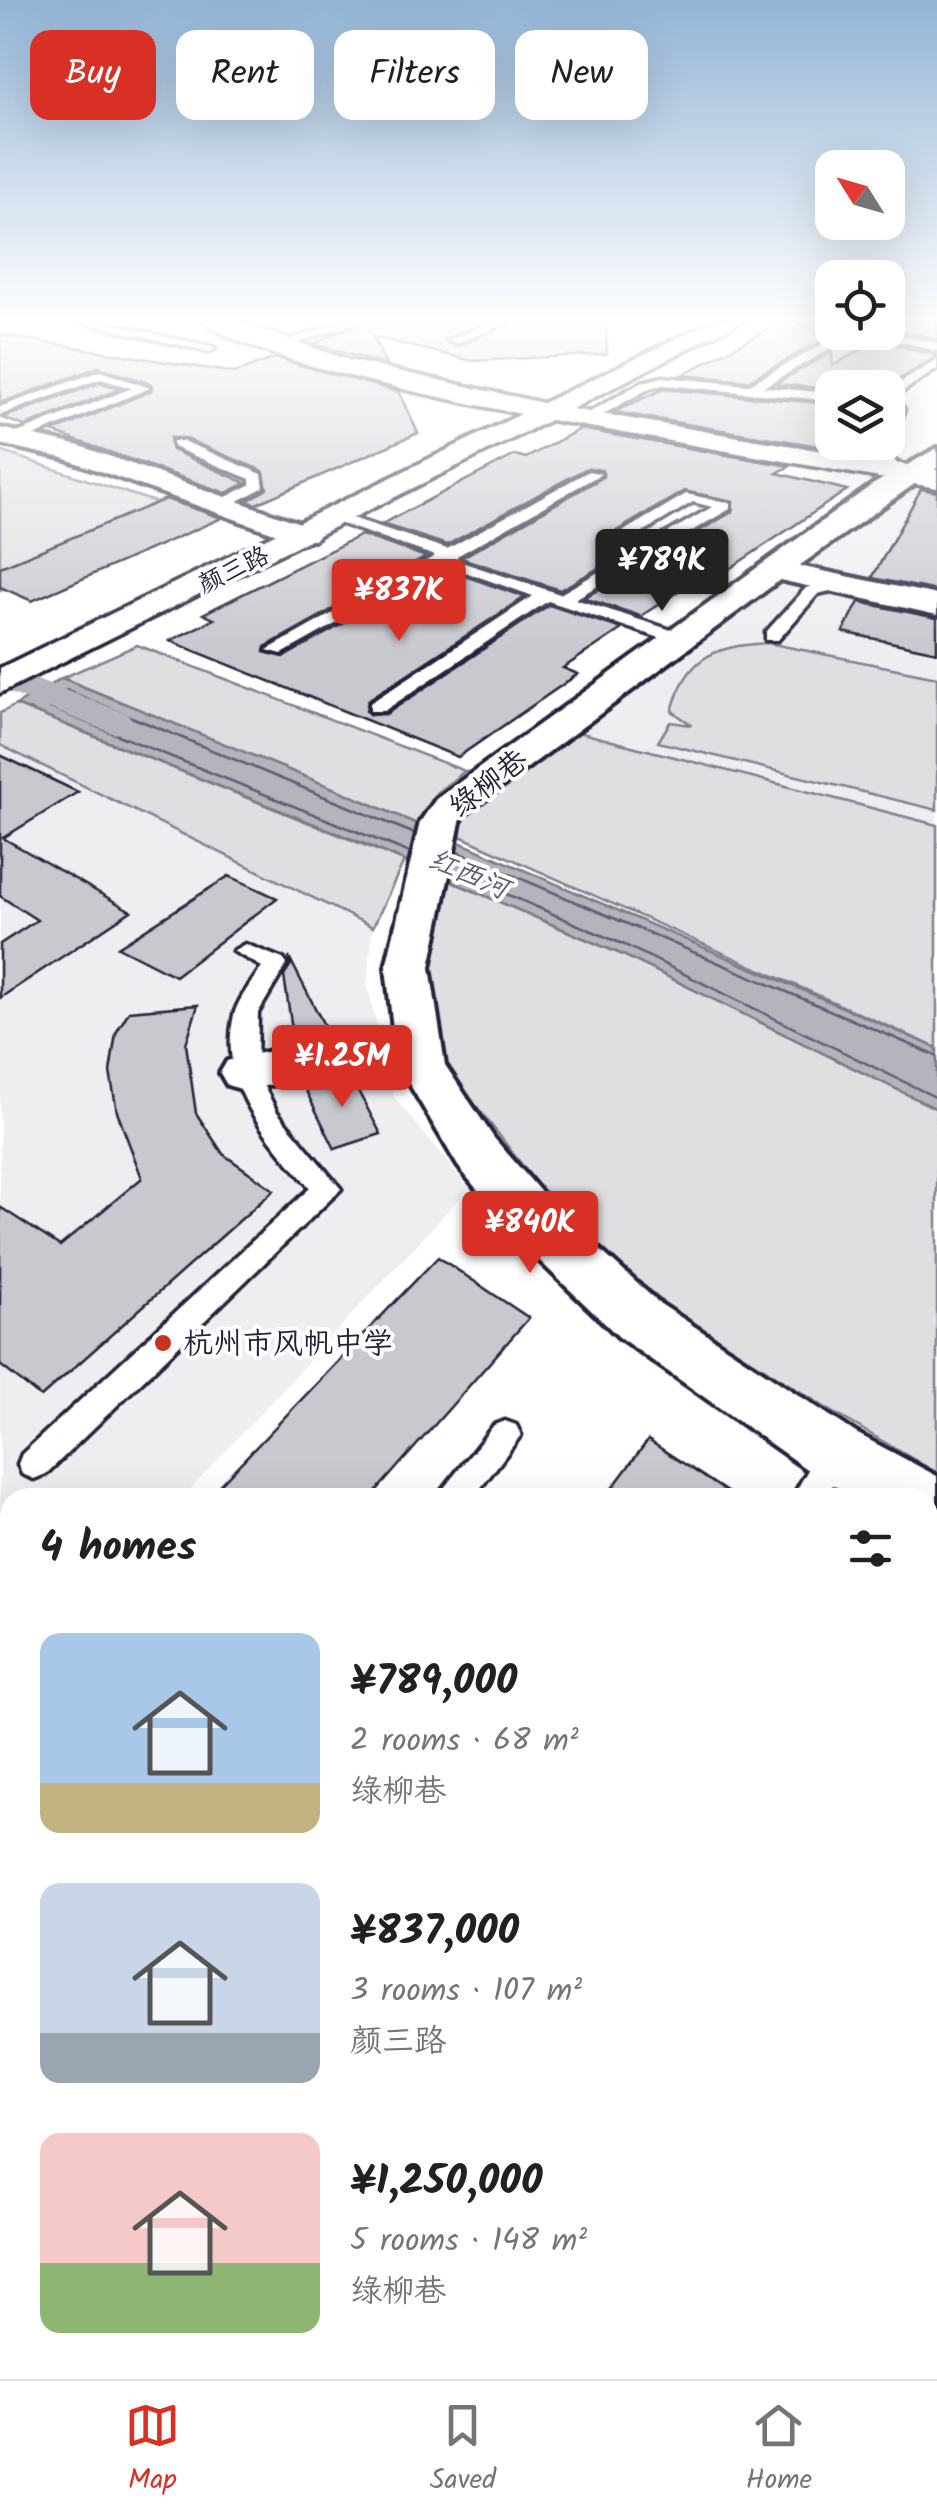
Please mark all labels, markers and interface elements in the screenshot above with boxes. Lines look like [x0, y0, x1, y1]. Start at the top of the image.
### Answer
chip: Buy [30, 30, 156, 120]
chip: Rent [176, 30, 314, 120]
chip: Filters [334, 30, 495, 120]
chip: New [515, 30, 648, 120]
north arrow [815, 150, 905, 240]
map controls [815, 150, 905, 460]
button: locate [815, 260, 905, 350]
button: layers [815, 370, 905, 460]
pin: ¥789K [592, 529, 732, 614]
street label: 颜三路 [191, 536, 276, 605]
text: ¥789K [617, 536, 707, 587]
pin: ¥837K [329, 559, 469, 644]
text: ¥837K [354, 566, 444, 617]
street label: 绿柳巷 [439, 738, 539, 831]
water label: 红西河 [421, 838, 519, 914]
pin: ¥1.25M [261, 1025, 423, 1110]
text: ¥1.25M [294, 1032, 390, 1083]
pin: ¥840K [460, 1191, 600, 1276]
text: ¥840K [484, 1198, 576, 1249]
place label: 杭州市风帆中学 [183, 1321, 393, 1369]
marker: 杭州市风帆中学 [152, 1332, 174, 1354]
text: 4 homes [40, 1515, 196, 1582]
icon: filters [843, 1521, 898, 1576]
text: ¥789,000 [350, 1649, 517, 1716]
icon: home [120, 1673, 240, 1793]
text: 2 rooms · 68 m² [350, 1716, 579, 1767]
text: 绿柳巷 [350, 1767, 446, 1818]
text: ¥837,000 [350, 1899, 519, 1966]
icon: home [120, 1923, 240, 2043]
text: 3 rooms · 107 m² [350, 1966, 582, 2017]
text: 颜三路 [350, 2017, 446, 2068]
text: ¥1,250,000 [350, 2149, 542, 2216]
icon: home [120, 2173, 240, 2293]
text: 5 rooms · 148 m² [350, 2216, 587, 2267]
text: 绿柳巷 [350, 2267, 446, 2318]
tab: Map [125, 2398, 180, 2503]
tab: Saved [430, 2398, 496, 2503]
tab: Home [746, 2398, 812, 2503]

